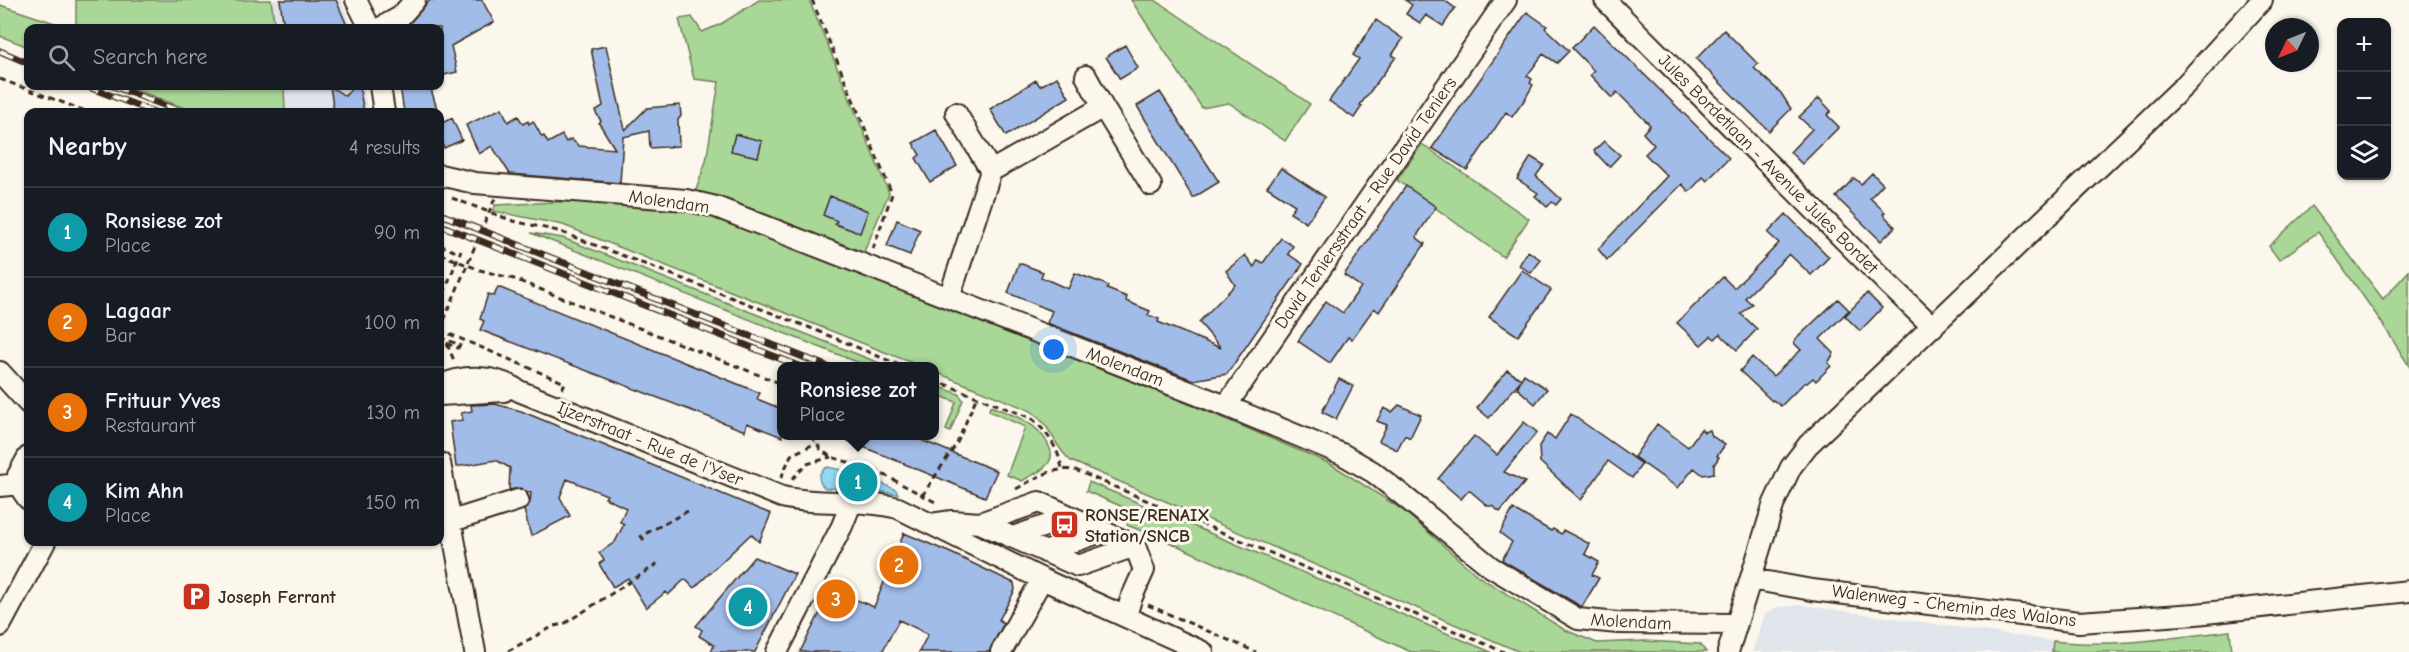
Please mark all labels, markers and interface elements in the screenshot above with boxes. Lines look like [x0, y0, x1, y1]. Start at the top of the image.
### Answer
north arrow [2265, 18, 2319, 72]
map controls [2337, 18, 2391, 180]
button: + [2337, 18, 2391, 72]
search box [24, 24, 444, 90]
icon: search [45, 41, 78, 74]
text: Search here [93, 44, 208, 70]
street label: Jules Bordetlaan - Avenue Jules Bordet [1654, 50, 1883, 279]
button: − [2337, 72, 2391, 126]
street label: David Teniersstraat - Rue David Teniers [1271, 73, 1461, 333]
button: layers [2337, 126, 2391, 180]
text: Nearby [48, 132, 127, 162]
text: 4 results [349, 136, 420, 159]
street label: Molendam [627, 186, 711, 218]
text: Ronsiese zot [105, 208, 222, 234]
text: 1 [64, 221, 71, 244]
text: 90 m [374, 221, 420, 244]
text: Place [105, 234, 151, 257]
text: Lagaar [105, 298, 171, 324]
text: 2 [63, 311, 72, 334]
text: 100 m [365, 311, 420, 334]
text: Bar [105, 324, 136, 347]
your location [1039, 335, 1068, 364]
street label: Molendam [1083, 343, 1167, 391]
popup [777, 362, 939, 440]
text: Ronsiese zot [799, 377, 917, 403]
text: Frituur Yves [105, 388, 221, 414]
street label: Ijzerstraat - Rue de l'Yser [554, 397, 747, 491]
text: 3 [63, 401, 72, 424]
text: 130 m [367, 401, 420, 424]
text: Place [799, 403, 845, 426]
text: Restaurant [105, 414, 195, 437]
pin: 1 [838, 460, 878, 504]
text: Kim Ahn [105, 478, 184, 504]
text: 4 [63, 491, 72, 514]
text: 150 m [366, 491, 420, 514]
text: Place [105, 504, 151, 527]
place label: RONSE/RENAIX Station/SNCB [1085, 505, 1210, 547]
bus stop icon: RONSE/RENAIX Station/SNCB [1048, 509, 1080, 541]
pin: 2 [880, 542, 918, 588]
pin: 3 [816, 576, 856, 622]
parking icon: Joseph Ferrant [181, 581, 213, 613]
street label: Walenweg - Chemin des Walons [1831, 581, 2077, 631]
pin: 4 [728, 584, 768, 630]
place label: Joseph Ferrant [218, 587, 337, 608]
street label: Molendam [1590, 609, 1672, 635]

